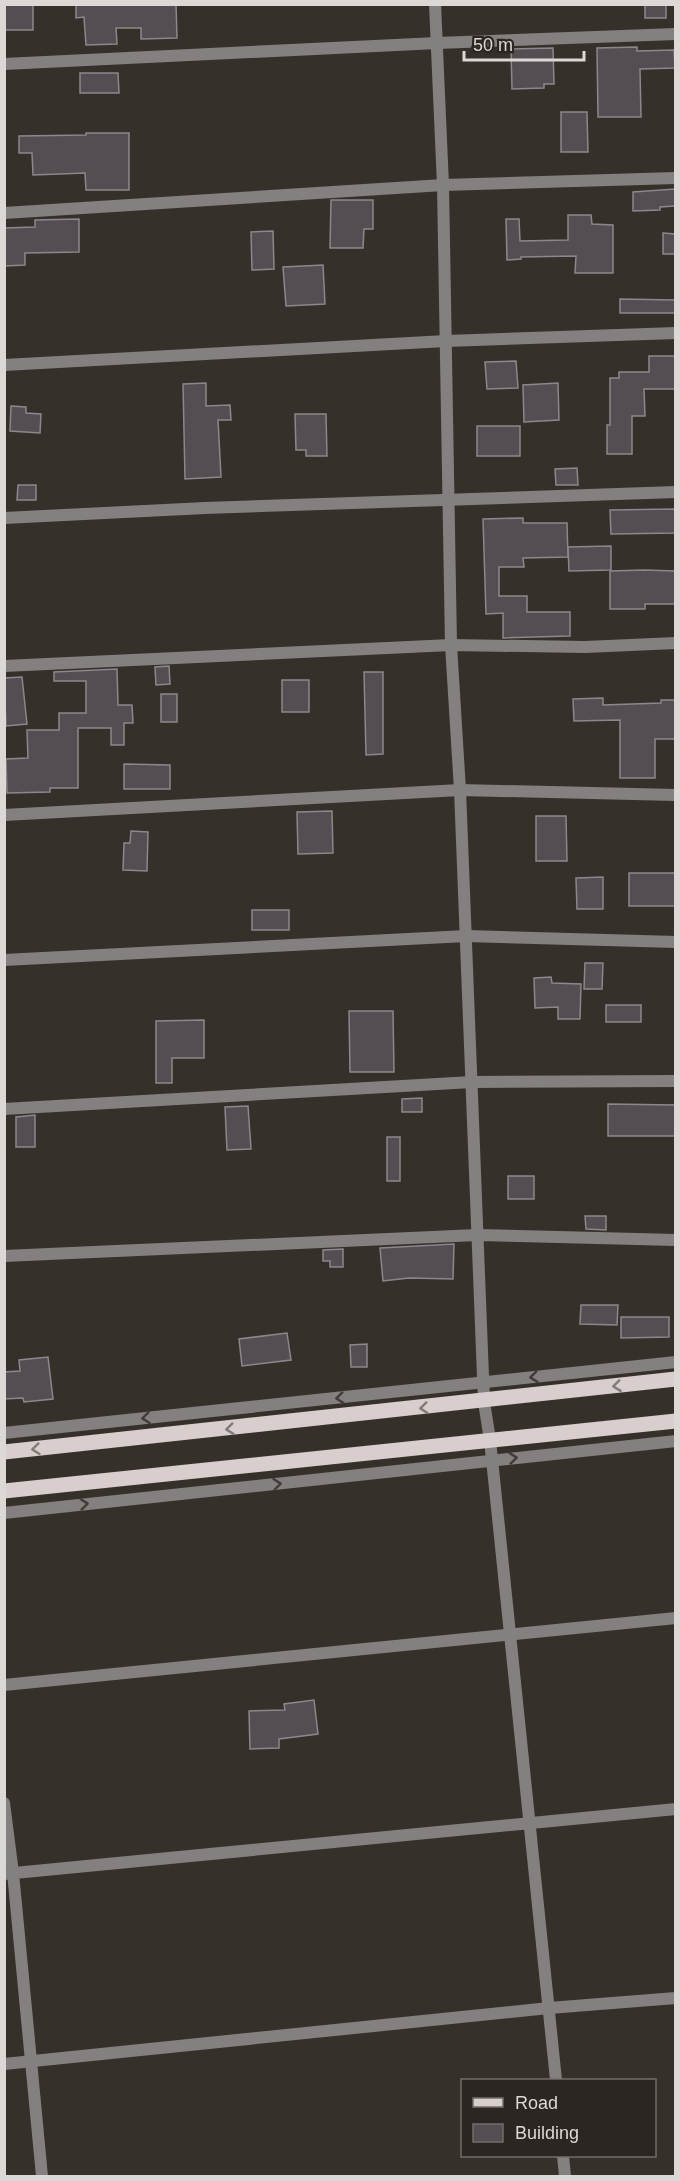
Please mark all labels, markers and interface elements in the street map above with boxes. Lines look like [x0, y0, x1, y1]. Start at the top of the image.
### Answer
scale bar [464, 24, 584, 62]
text: 50 m [473, 35, 513, 55]
one-way arrow [529, 1370, 538, 1383]
one-way arrow [613, 1379, 622, 1392]
one-way arrow [335, 1391, 344, 1403]
one-way arrow [419, 1401, 428, 1414]
one-way arrow [141, 1411, 151, 1424]
one-way arrow [225, 1422, 234, 1434]
one-way arrow [31, 1442, 40, 1455]
one-way arrow [509, 1453, 518, 1465]
one-way arrow [273, 1478, 282, 1490]
one-way arrow [79, 1498, 88, 1511]
legend [461, 2079, 656, 2157]
text: Road [515, 2093, 558, 2113]
text: Building [515, 2123, 579, 2143]

